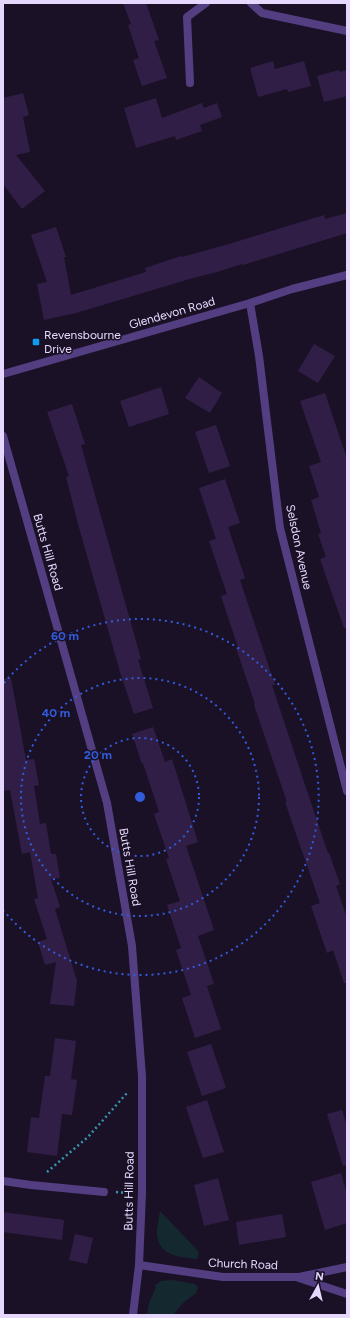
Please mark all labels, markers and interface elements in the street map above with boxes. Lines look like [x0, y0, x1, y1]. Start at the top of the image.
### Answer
street label: Glendevon Road [127, 294, 217, 332]
place label: Revensbourne Drive [44, 328, 121, 356]
marker: Revensbourne Drive [31, 337, 41, 347]
street label: Selsdon Avenue [283, 503, 315, 591]
street label: Butts Hill Road [30, 512, 66, 592]
text: 60 m [51, 629, 79, 643]
text: 40 m [42, 706, 70, 720]
text: 20 m [84, 748, 112, 762]
centre of rings [133, 790, 147, 804]
street label: Butts Hill Road [116, 827, 144, 907]
street label: Butts Hill Road [121, 1151, 137, 1231]
street label: Church Road [208, 1256, 278, 1272]
north arrow [298, 1266, 338, 1306]
text: N [314, 1270, 324, 1284]

